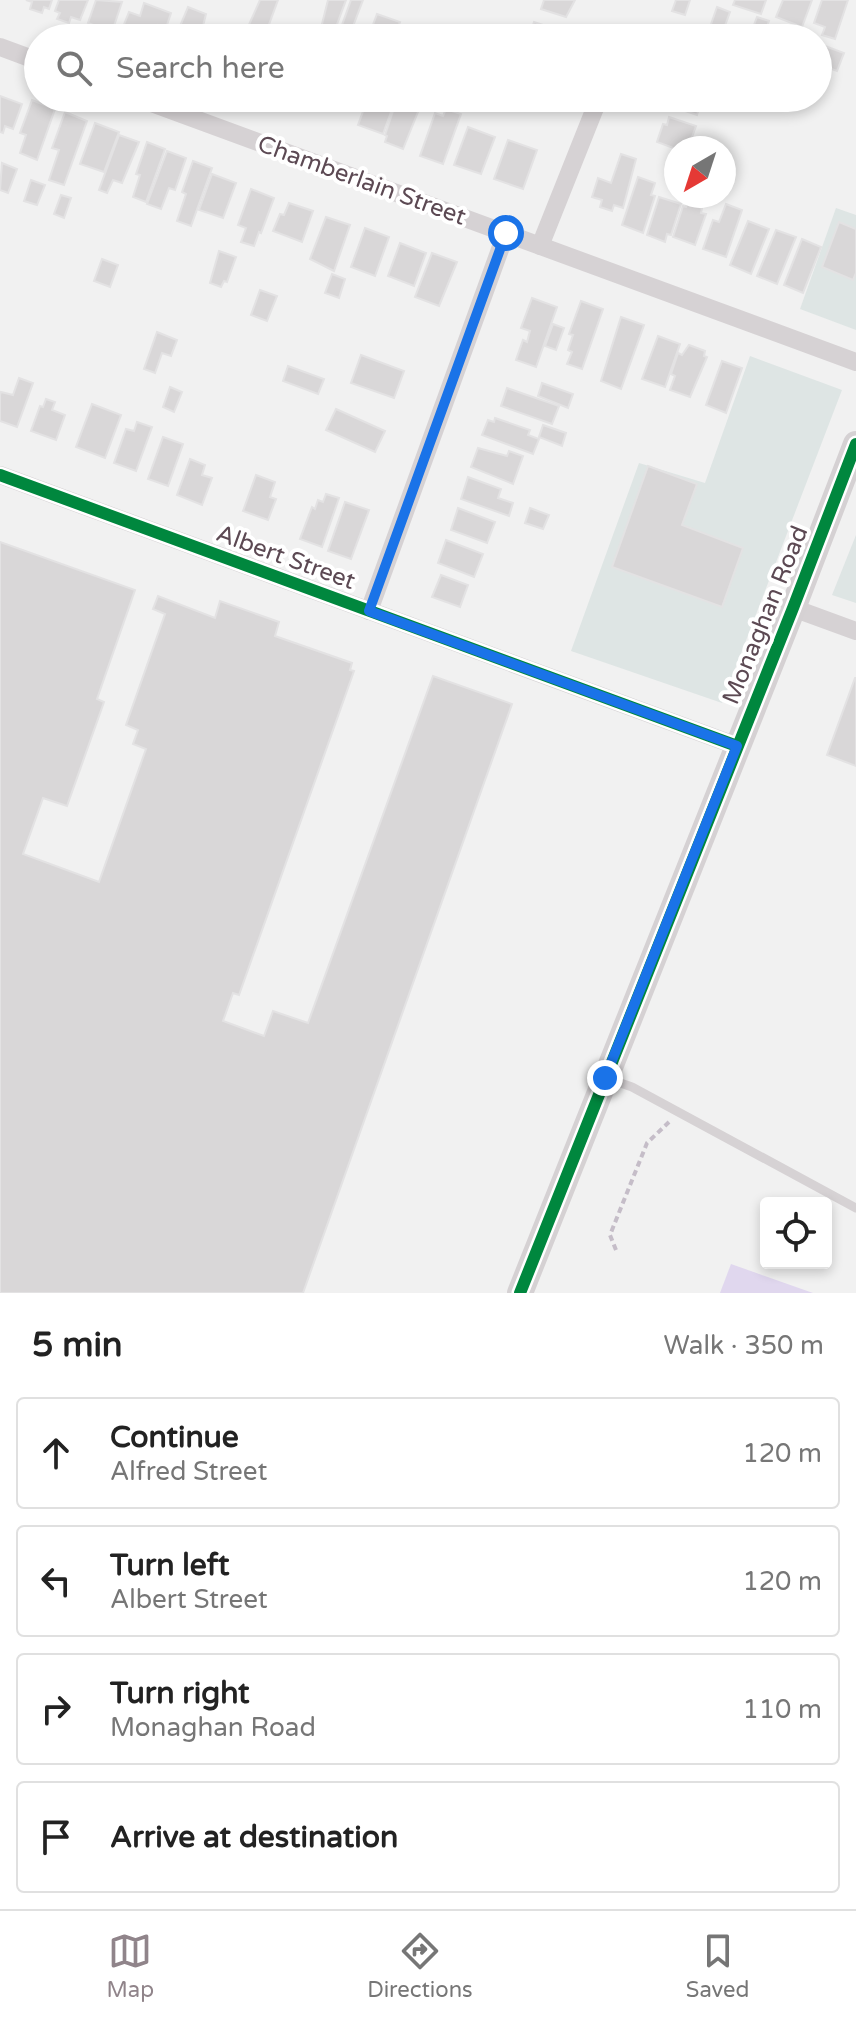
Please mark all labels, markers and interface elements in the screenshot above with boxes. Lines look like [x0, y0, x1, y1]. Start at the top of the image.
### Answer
search box [24, 24, 832, 112]
icon: search [52, 46, 96, 90]
text: Search here [116, 50, 285, 87]
street label: Chamberlain Street [254, 129, 470, 232]
north arrow [664, 136, 736, 208]
route start [488, 215, 524, 251]
street label: Albert Street [212, 519, 359, 596]
street label: Monaghan Road [716, 522, 814, 709]
route end [587, 1060, 623, 1096]
map controls [760, 1197, 832, 1269]
button: locate [760, 1197, 832, 1269]
text: 5 min [32, 1325, 123, 1366]
text: Walk · 350 m [664, 1330, 824, 1361]
text: Continue [110, 1419, 239, 1456]
icon: ahead [34, 1431, 78, 1475]
text: 120 m [742, 1438, 822, 1469]
text: Alfred Street [110, 1456, 267, 1487]
text: Turn left [110, 1547, 229, 1584]
icon: left [34, 1559, 78, 1603]
text: 120 m [742, 1566, 822, 1597]
text: Albert Street [110, 1584, 268, 1615]
text: Turn right [110, 1675, 250, 1712]
icon: right [34, 1687, 78, 1731]
text: 110 m [742, 1694, 822, 1725]
text: Monaghan Road [110, 1712, 316, 1743]
icon: arrive [34, 1815, 78, 1859]
text: Arrive at destination [110, 1819, 398, 1856]
tab: Map [107, 1929, 154, 2003]
tab: Directions [367, 1929, 473, 2003]
tab: Saved [686, 1929, 749, 2003]

